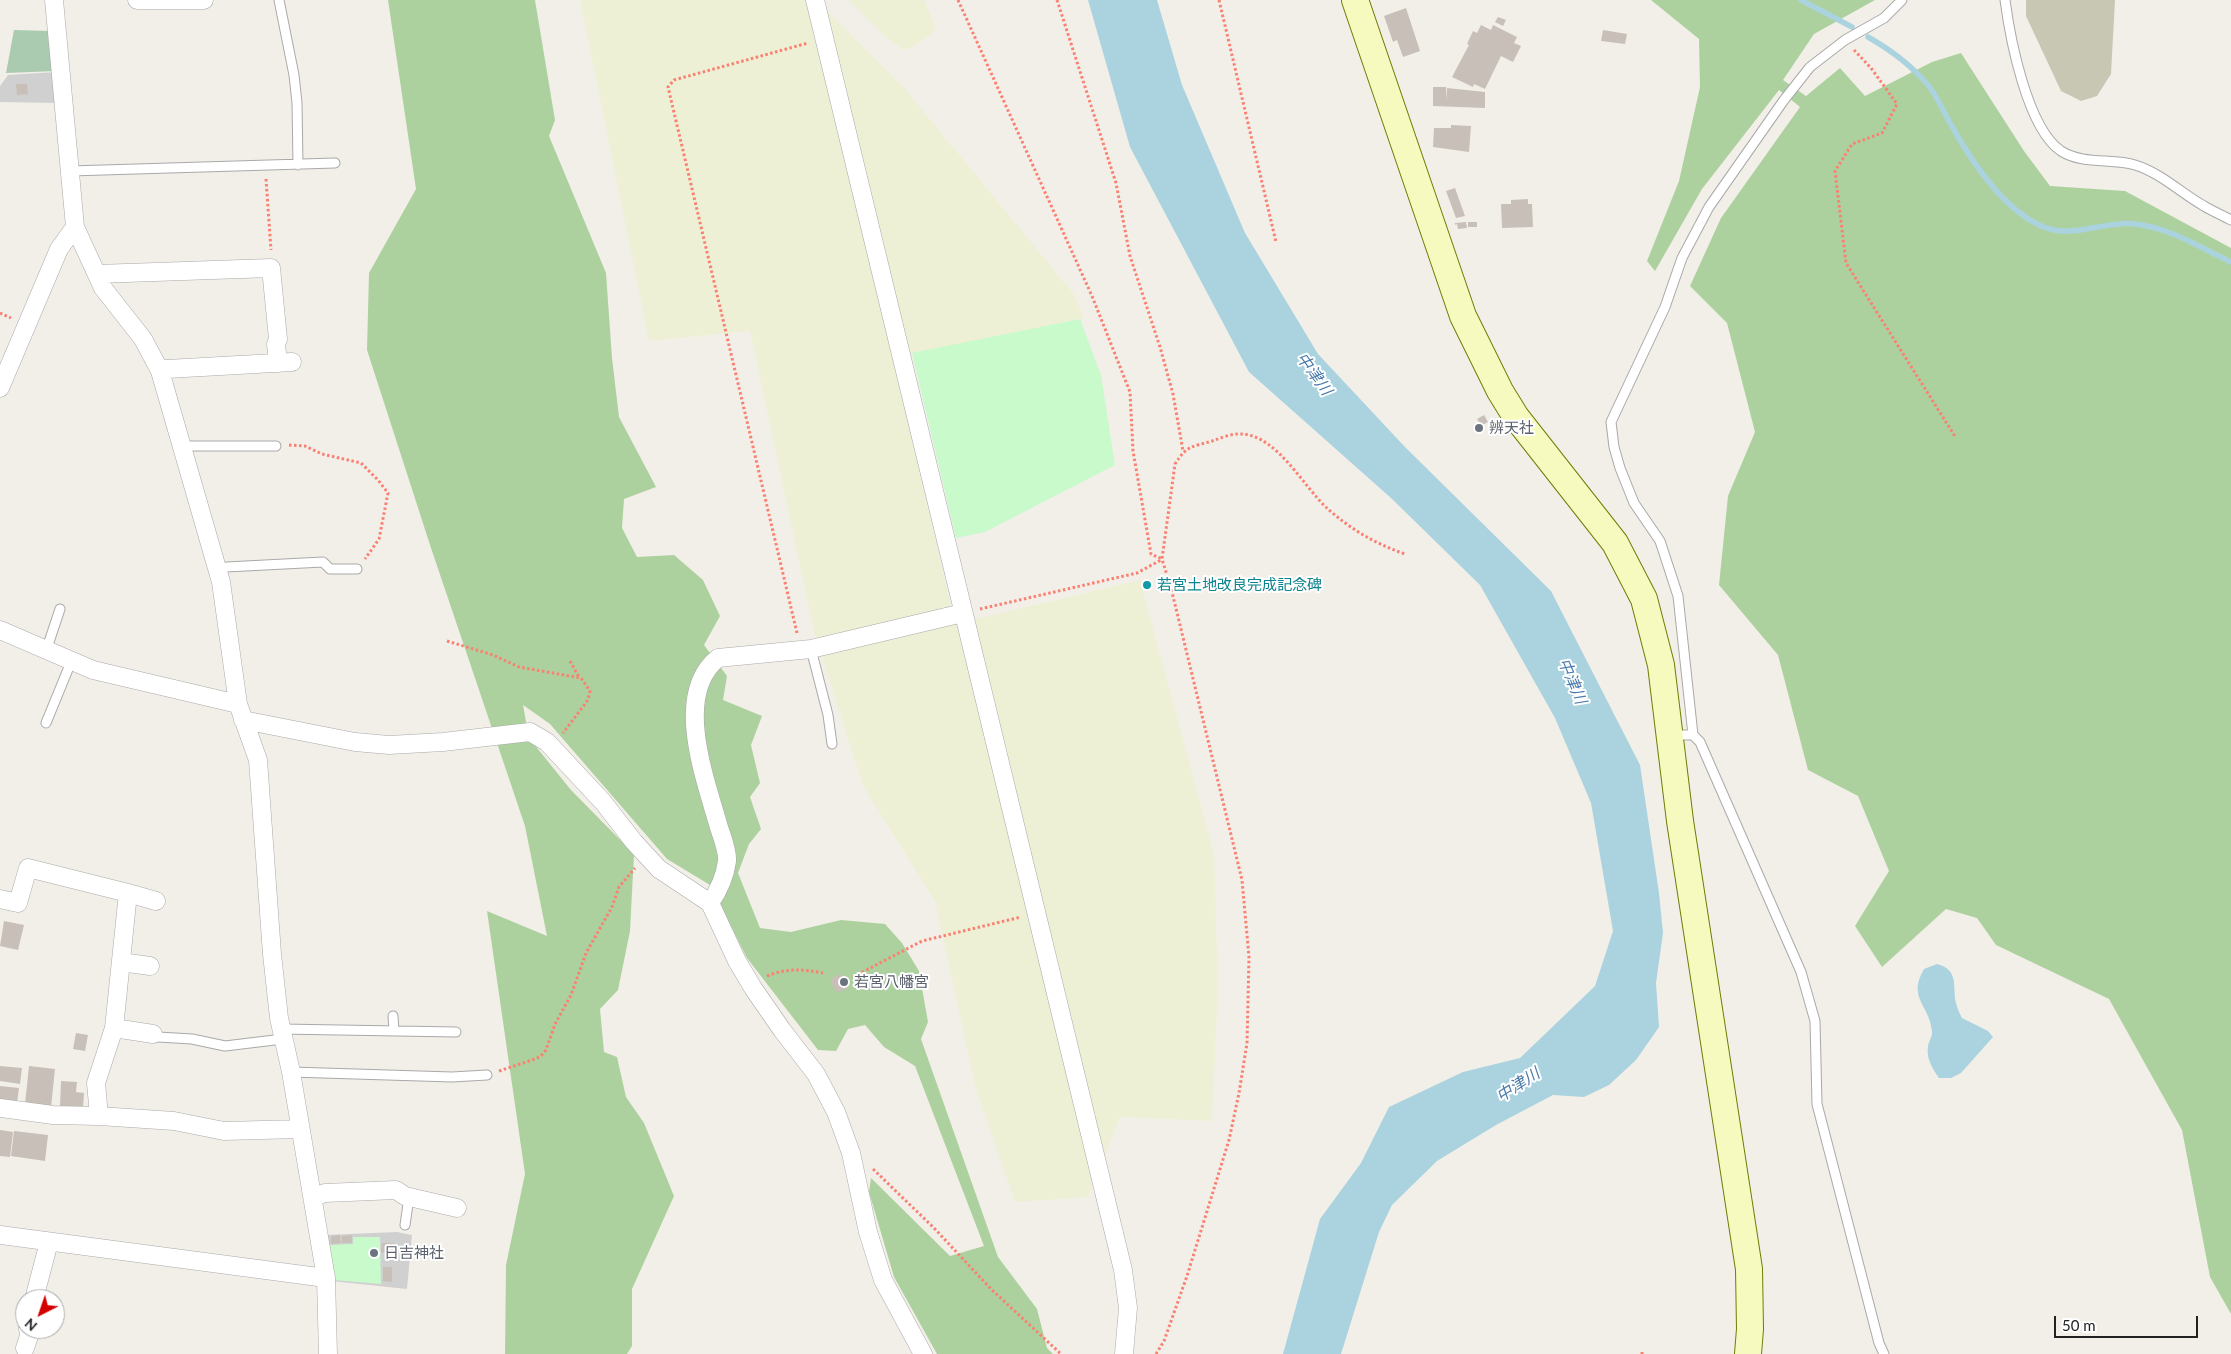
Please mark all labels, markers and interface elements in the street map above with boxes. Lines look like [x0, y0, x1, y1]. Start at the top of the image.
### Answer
water label: 中津川 [1292, 349, 1336, 399]
place label: 辨天社 [1489, 419, 1534, 437]
marker: 辨天社 [1473, 422, 1485, 434]
place label: 若宮土地改良完成記念碑 [1157, 576, 1322, 594]
marker: 若宮土地改良完成記念碑 [1141, 579, 1153, 591]
water label: 中津川 [1554, 655, 1590, 707]
place label: 若宮八幡宮 [854, 973, 929, 991]
marker: 若宮八幡宮 [838, 976, 850, 988]
water label: 中津川 [1493, 1064, 1543, 1106]
place label: 日吉神社 [384, 1244, 444, 1262]
marker: 日吉神社 [368, 1247, 380, 1259]
north arrow [15, 1289, 65, 1339]
scale bar [2056, 1306, 2200, 1338]
text: N [21, 1315, 40, 1335]
text: 50 m [2062, 1316, 2096, 1334]

